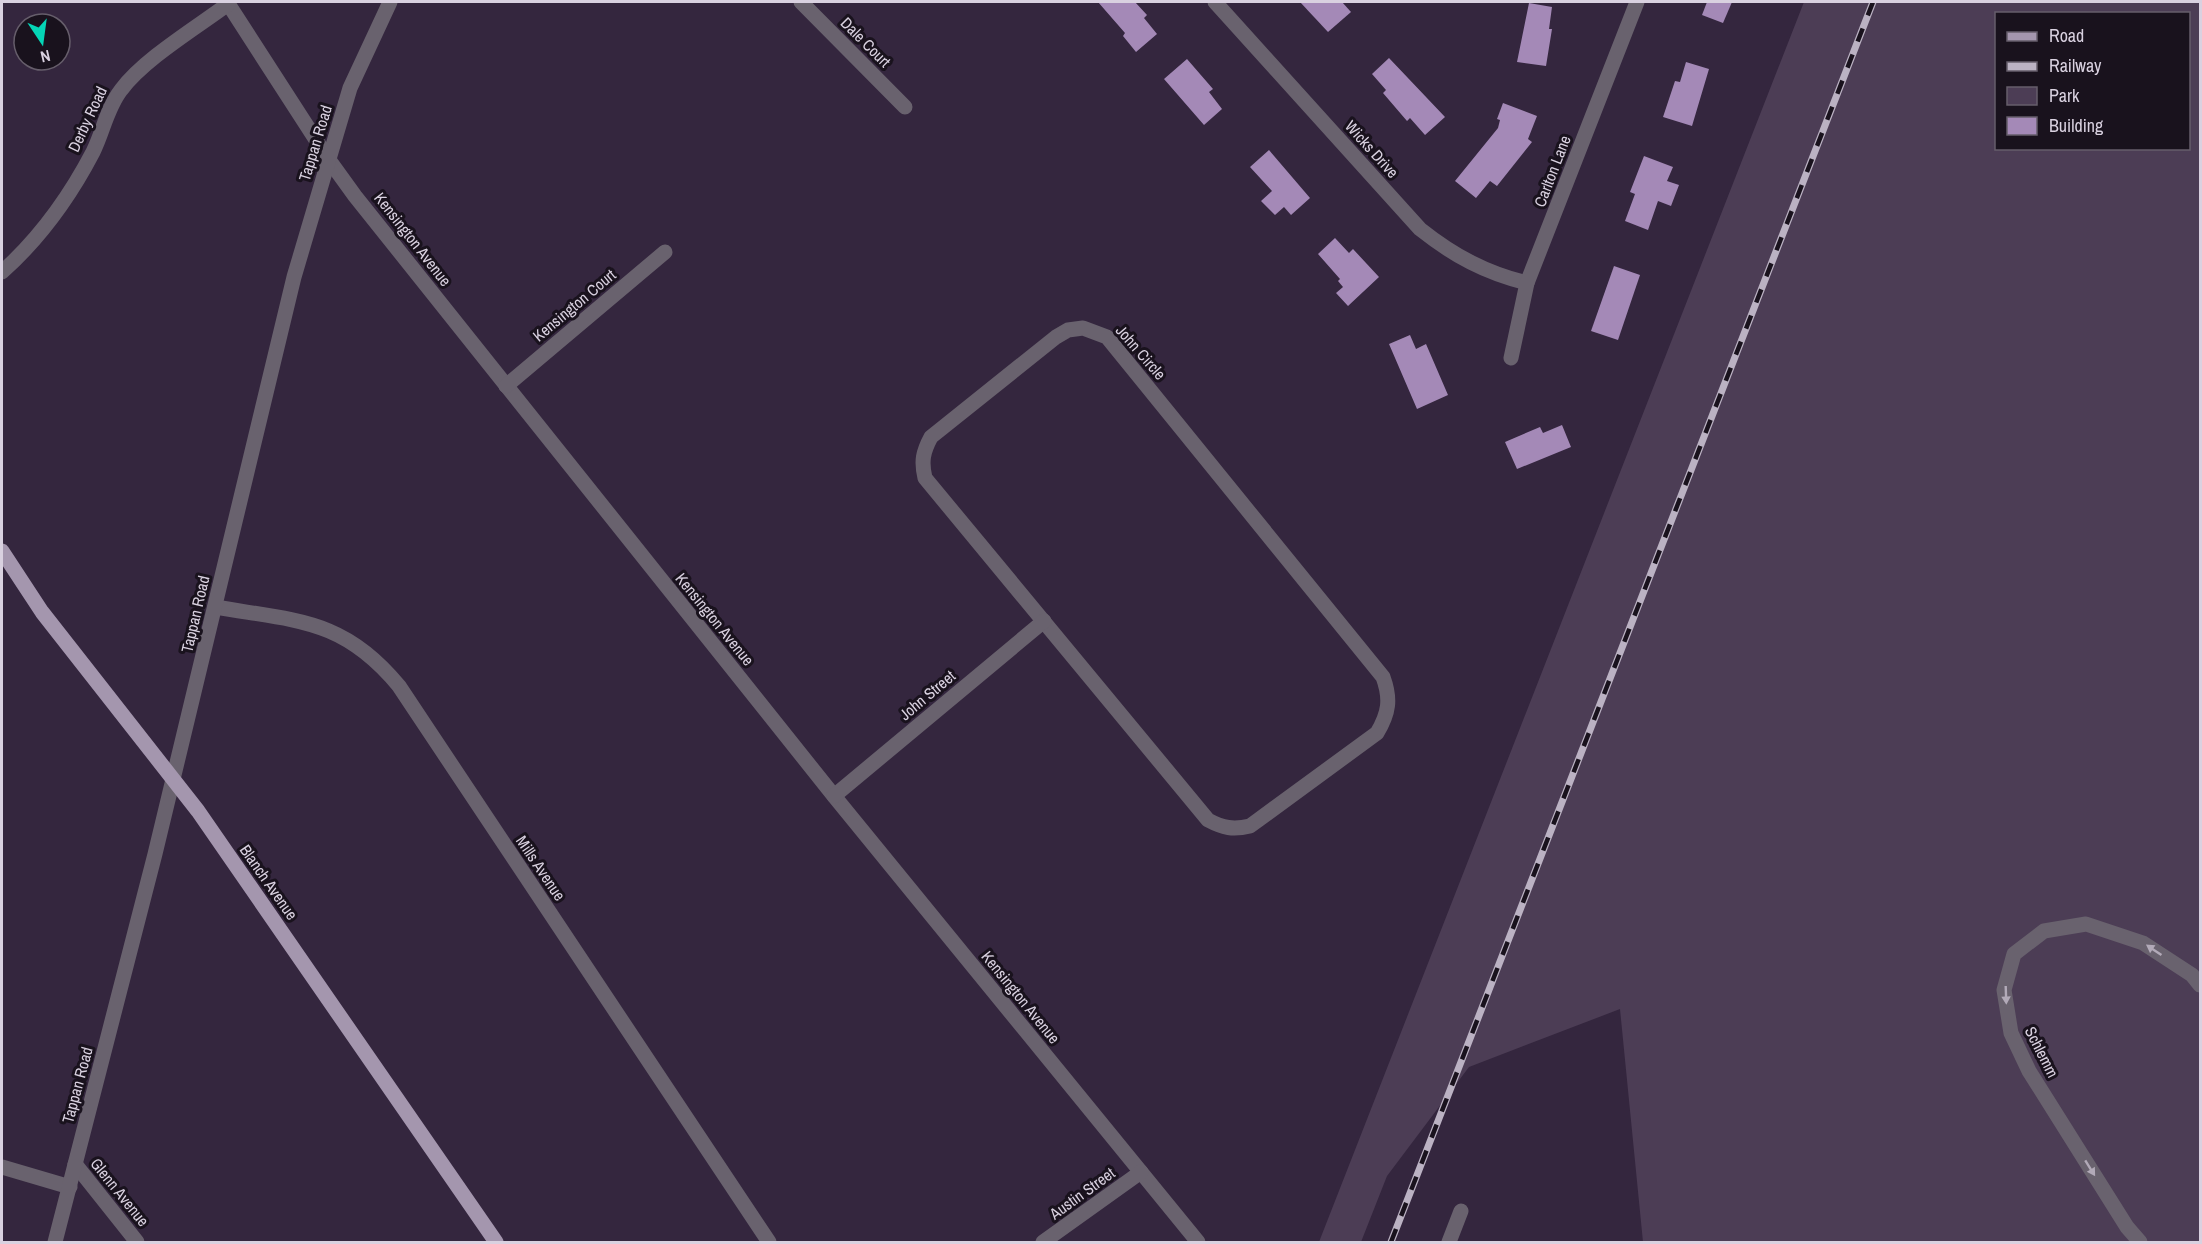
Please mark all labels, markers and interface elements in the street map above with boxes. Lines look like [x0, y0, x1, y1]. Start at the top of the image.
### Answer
north arrow [12, 12, 72, 72]
street label: Dale Court [836, 12, 896, 72]
legend [1995, 12, 2190, 150]
text: Road [2049, 23, 2084, 48]
text: N [38, 45, 52, 68]
text: Railway [2049, 53, 2102, 78]
street label: Derby Road [62, 83, 112, 155]
text: Park [2049, 83, 2080, 108]
street label: Tappan Road [293, 102, 337, 184]
text: Building [2049, 113, 2104, 138]
street label: Wicks Drive [1340, 115, 1404, 183]
street label: Carlton Lane [1528, 132, 1576, 210]
street label: Kensington Avenue [369, 187, 457, 291]
street label: Kensington Court [528, 264, 620, 346]
street label: John Circle [1111, 320, 1171, 384]
street label: Kensington Avenue [671, 568, 759, 670]
street label: Tappan Road [175, 573, 215, 655]
street label: John Street [894, 665, 960, 725]
street label: Mills Avenue [511, 831, 571, 905]
street label: Blanch Avenue [235, 840, 303, 924]
one-way arrow [2146, 945, 2162, 956]
street label: Kensington Avenue [977, 946, 1065, 1048]
one-way arrow [2001, 985, 2011, 1004]
street label: Schlemm [2020, 1023, 2064, 1081]
street label: Tappan Road [56, 1044, 98, 1126]
street label: Glenn Avenue [86, 1153, 154, 1231]
one-way arrow [2084, 1160, 2095, 1176]
street label: Austin Street [1044, 1162, 1119, 1225]

